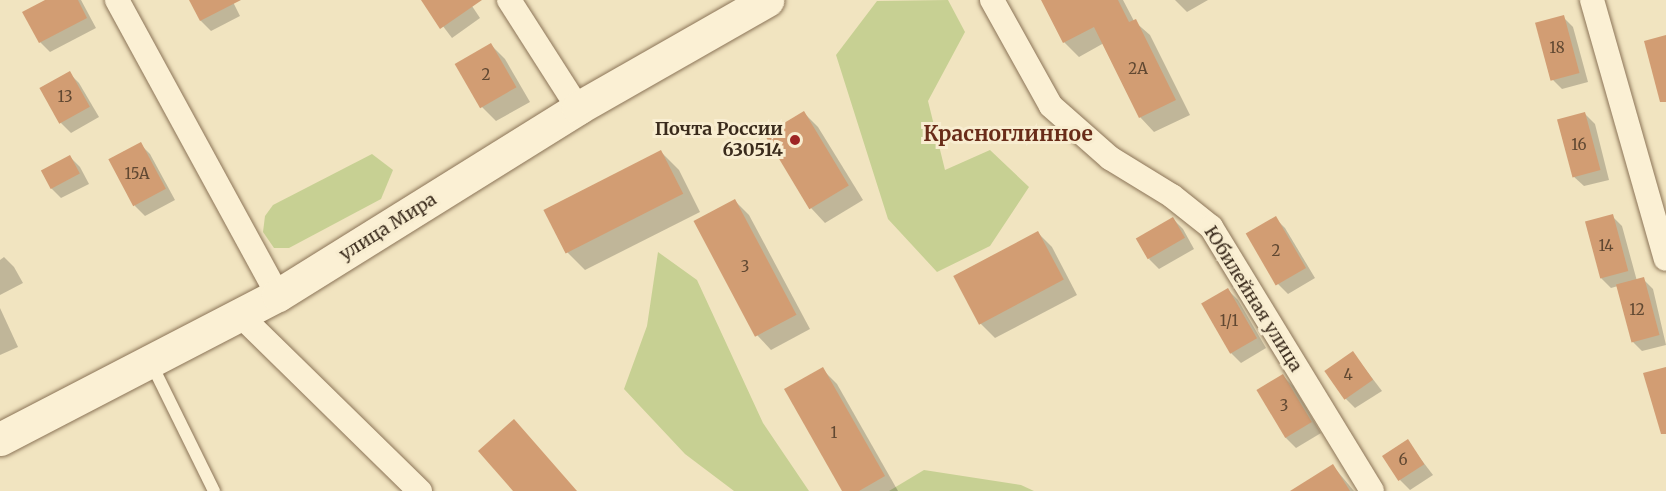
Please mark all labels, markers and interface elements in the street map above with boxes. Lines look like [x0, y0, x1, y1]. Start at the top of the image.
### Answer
house number: 18 [1549, 39, 1565, 57]
house number: 2А [1128, 60, 1148, 78]
house number: 2 [482, 66, 490, 84]
house number: 13 [58, 88, 72, 106]
place label: Почта России 630514 [655, 119, 783, 162]
district label: Красноглинное [923, 121, 1093, 147]
marker: Почта России 630514 [788, 133, 802, 147]
house number: 16 [1571, 136, 1587, 154]
house number: 15А [124, 165, 150, 183]
street label: улица Мира [335, 189, 441, 265]
street label: Юбилейная улица [1199, 222, 1307, 376]
house number: 14 [1598, 237, 1614, 255]
house number: 2 [1272, 242, 1280, 260]
house number: 3 [741, 258, 749, 276]
house number: 12 [1629, 301, 1645, 319]
house number: 1/1 [1220, 312, 1238, 330]
house number: 4 [1343, 366, 1353, 384]
house number: 3 [1280, 397, 1288, 415]
house number: 1 [831, 424, 837, 442]
house number: 6 [1398, 451, 1408, 469]

